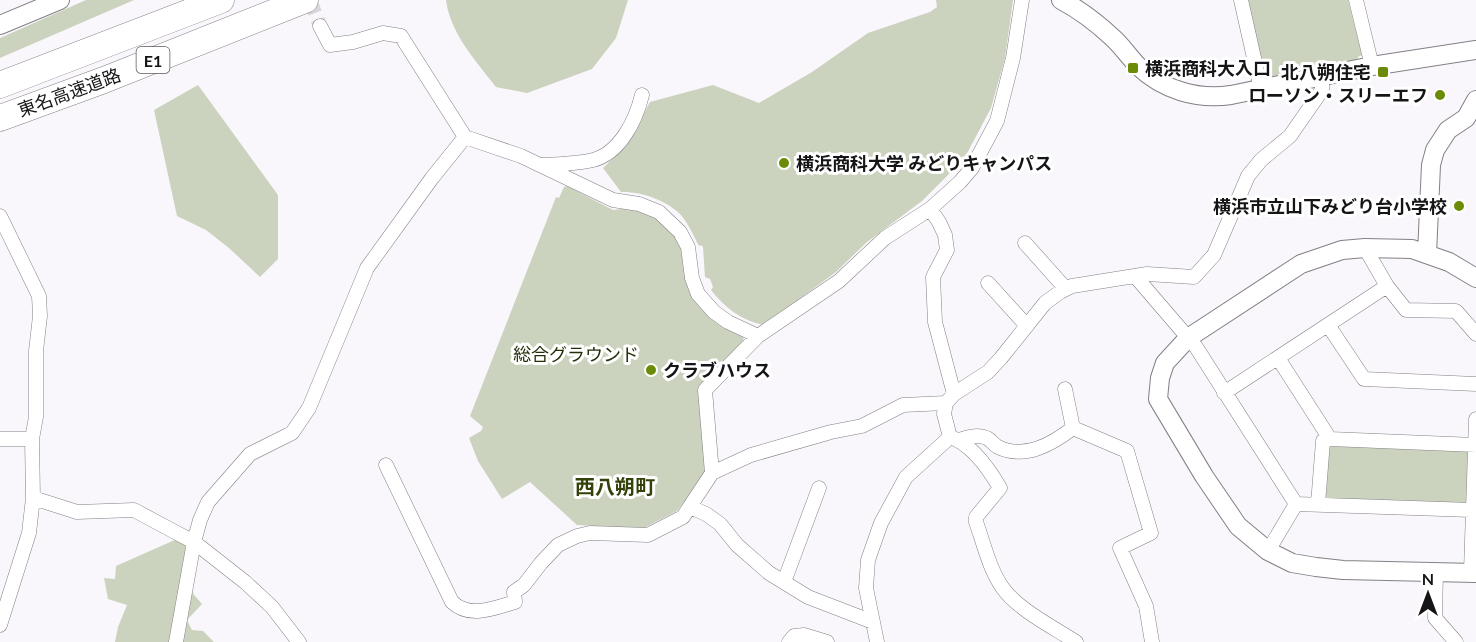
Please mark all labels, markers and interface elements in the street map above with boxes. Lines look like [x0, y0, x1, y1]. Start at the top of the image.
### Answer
road number: E1 [136, 47, 170, 73]
place label: 横浜商科大入口 [1145, 57, 1271, 79]
marker: 横浜商科大入口 [1126, 61, 1140, 75]
place label: 北八朔住宅 [1281, 61, 1371, 83]
street label: 東名高速道路 [14, 63, 124, 121]
marker: 北八朔住宅 [1376, 65, 1390, 79]
place label: ローソン・スリーエフ [1248, 84, 1428, 106]
marker: ローソン・スリーエフ [1433, 88, 1447, 102]
place label: 横浜商科大学 みどりキャンパス [796, 152, 1052, 174]
marker: 横浜商科大学 みどりキャンパス [777, 156, 791, 170]
place label: 横浜市立山下みどり台小学校 [1213, 195, 1447, 217]
marker: 横浜市立山下みどり台小学校 [1452, 199, 1466, 213]
park label: 総合グラウンド [513, 343, 639, 365]
place label: クラブハウス [663, 359, 771, 381]
marker: クラブハウス [644, 363, 658, 377]
district label: 西八朔町 [575, 474, 655, 498]
north arrow [1398, 564, 1458, 624]
text: N [1422, 569, 1434, 588]

